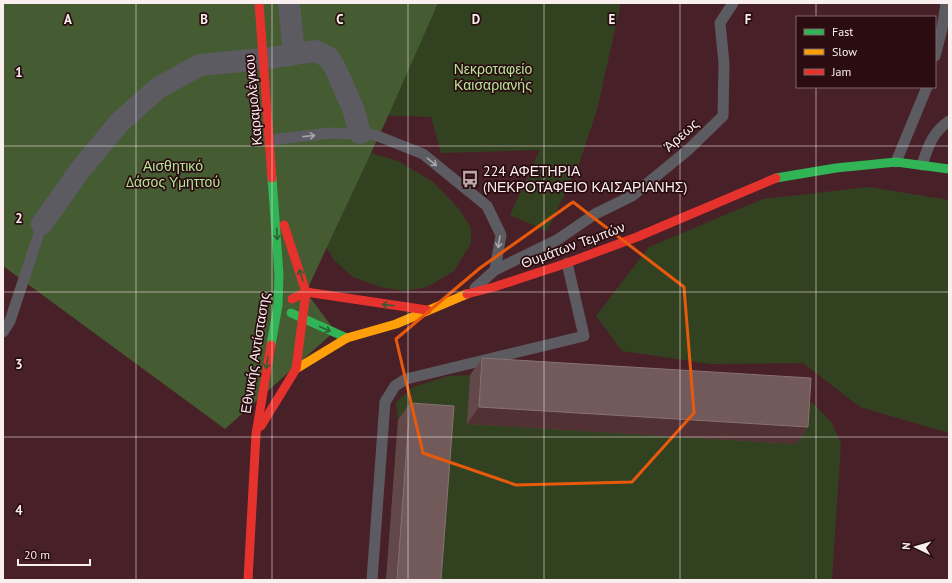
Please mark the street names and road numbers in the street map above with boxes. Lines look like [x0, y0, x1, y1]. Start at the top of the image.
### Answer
street label: Καραμολέγκου [240, 54, 266, 146]
street label: Άρεως [660, 114, 703, 155]
street label: Θυμάτων Τεμπών [518, 218, 628, 272]
street label: Εθνικής Αντίστασης [237, 291, 274, 415]

